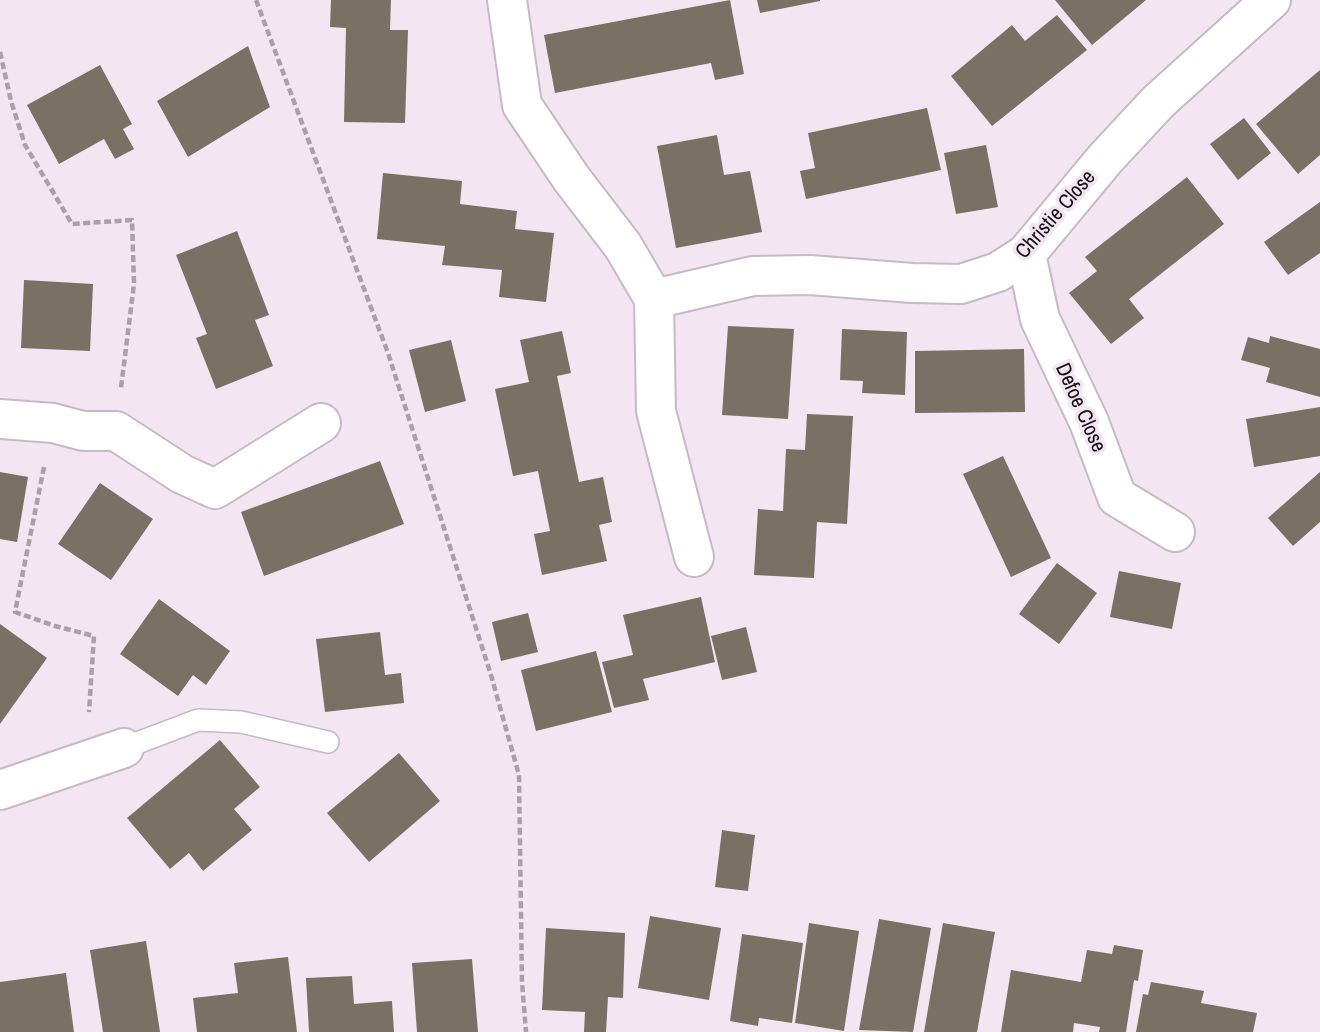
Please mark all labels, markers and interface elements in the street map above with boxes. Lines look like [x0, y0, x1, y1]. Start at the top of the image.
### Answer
street label: Christie Close [1011, 166, 1101, 264]
street label: Defoe Close [1049, 360, 1111, 456]

